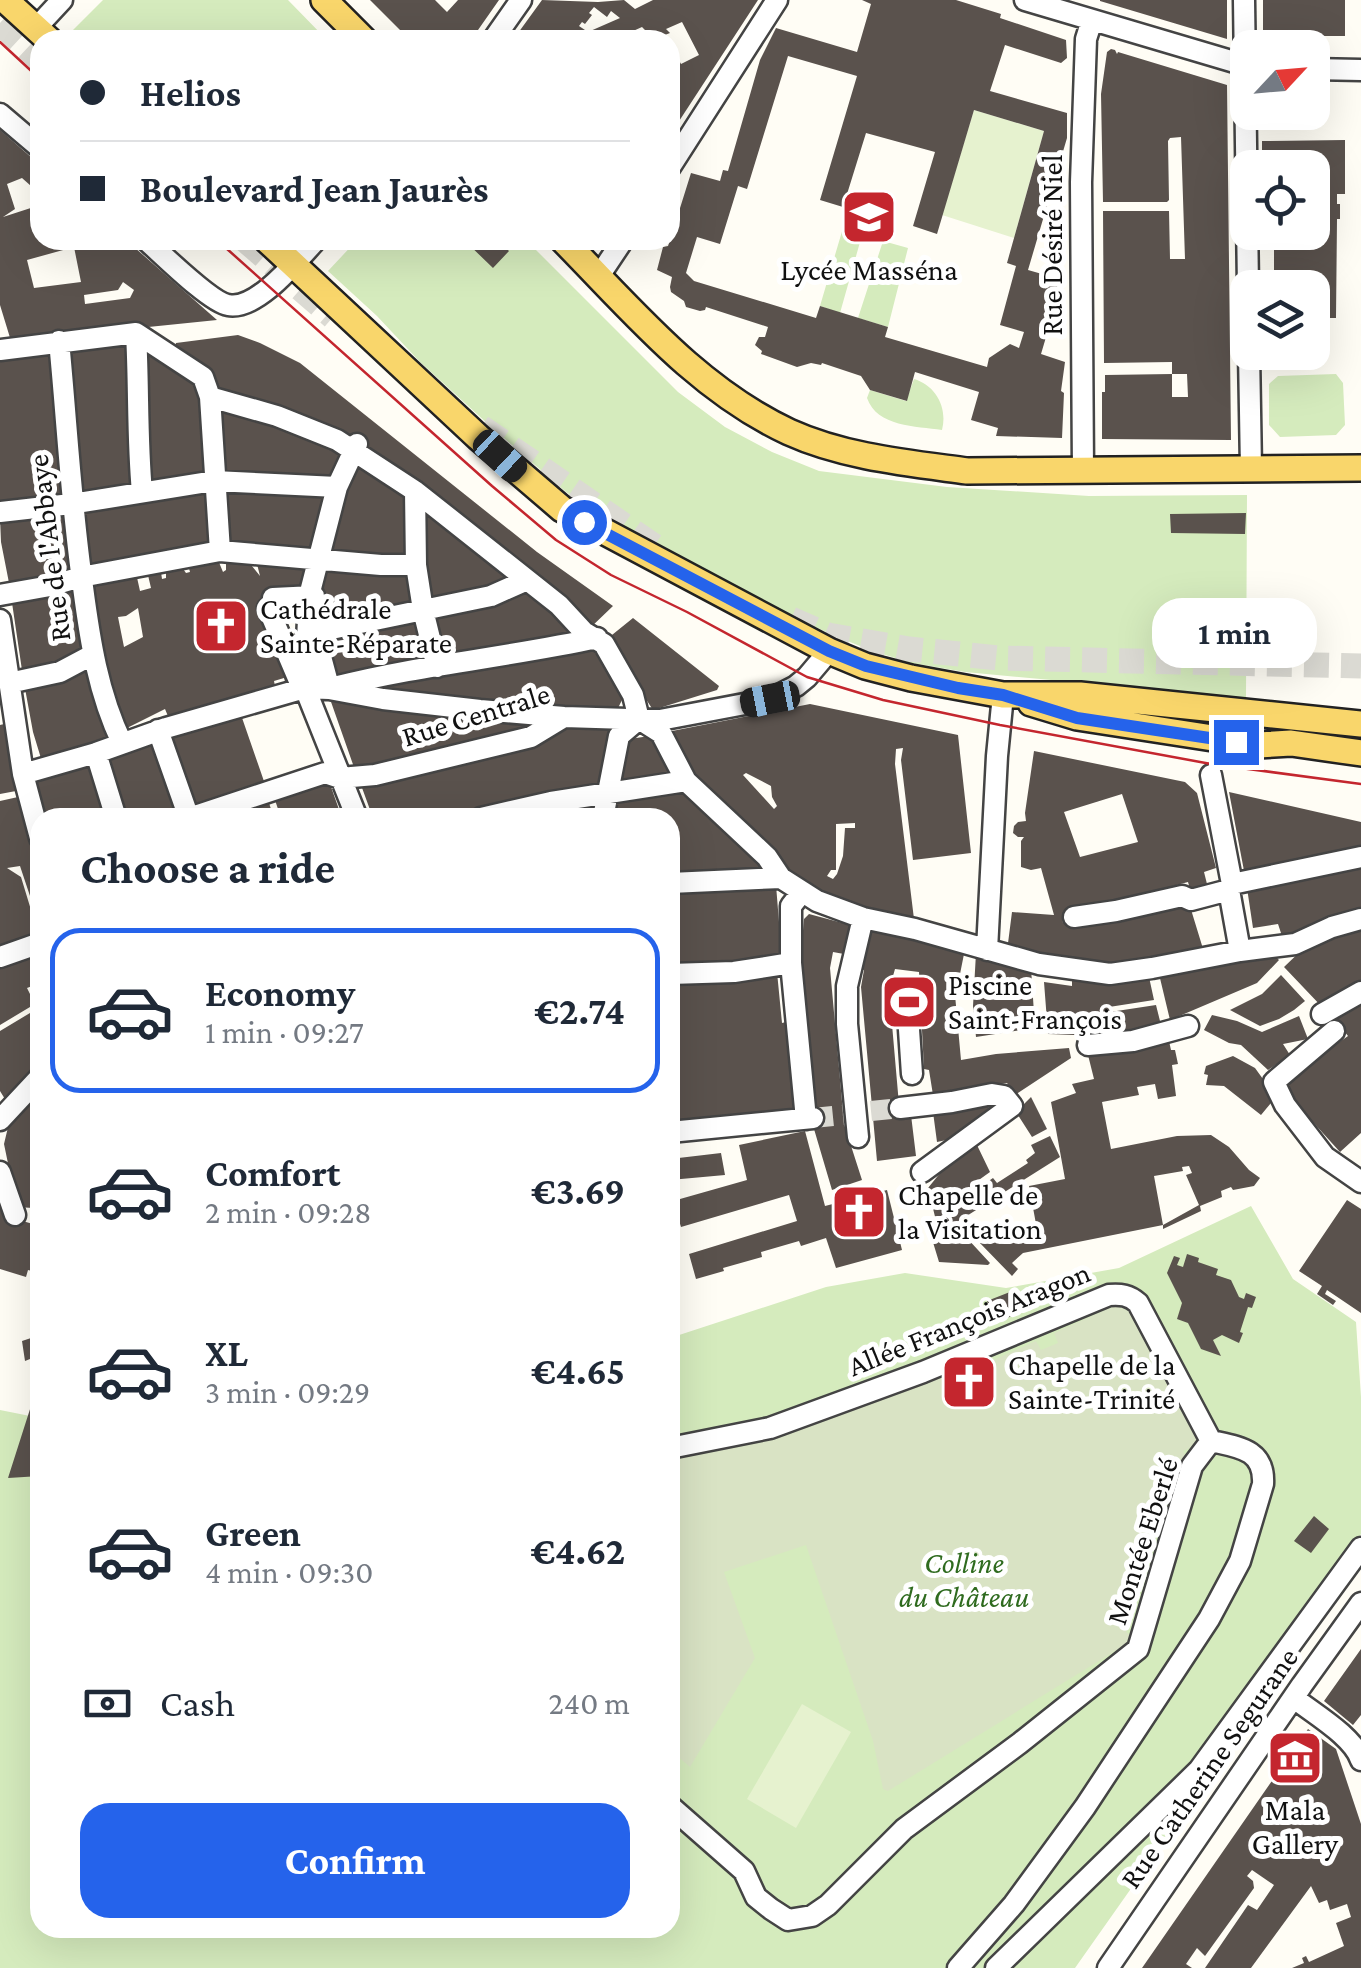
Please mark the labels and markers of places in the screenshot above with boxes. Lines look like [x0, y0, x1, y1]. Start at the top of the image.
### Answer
school or university icon: Lycée Masséna [839, 187, 899, 247]
place label: Lycée Masséna [780, 253, 958, 287]
place label: Cathédrale Sainte-Réparate [260, 592, 452, 660]
church icon: Cathédrale Sainte-Réparate [191, 596, 251, 656]
place label: Piscine Saint-François [948, 968, 1122, 1036]
sports icon: Piscine Saint-François [879, 972, 939, 1032]
place label: Chapelle de la Visitation [898, 1178, 1042, 1245]
church icon: Chapelle de la Visitation [829, 1182, 889, 1242]
place label: Chapelle de la Sainte-Trinité [1008, 1348, 1176, 1415]
church icon: Chapelle de la Sainte-Trinité [939, 1352, 999, 1412]
museum icon: Mala Gallery [1265, 1728, 1325, 1788]
place label: Mala Gallery [1252, 1793, 1338, 1861]

